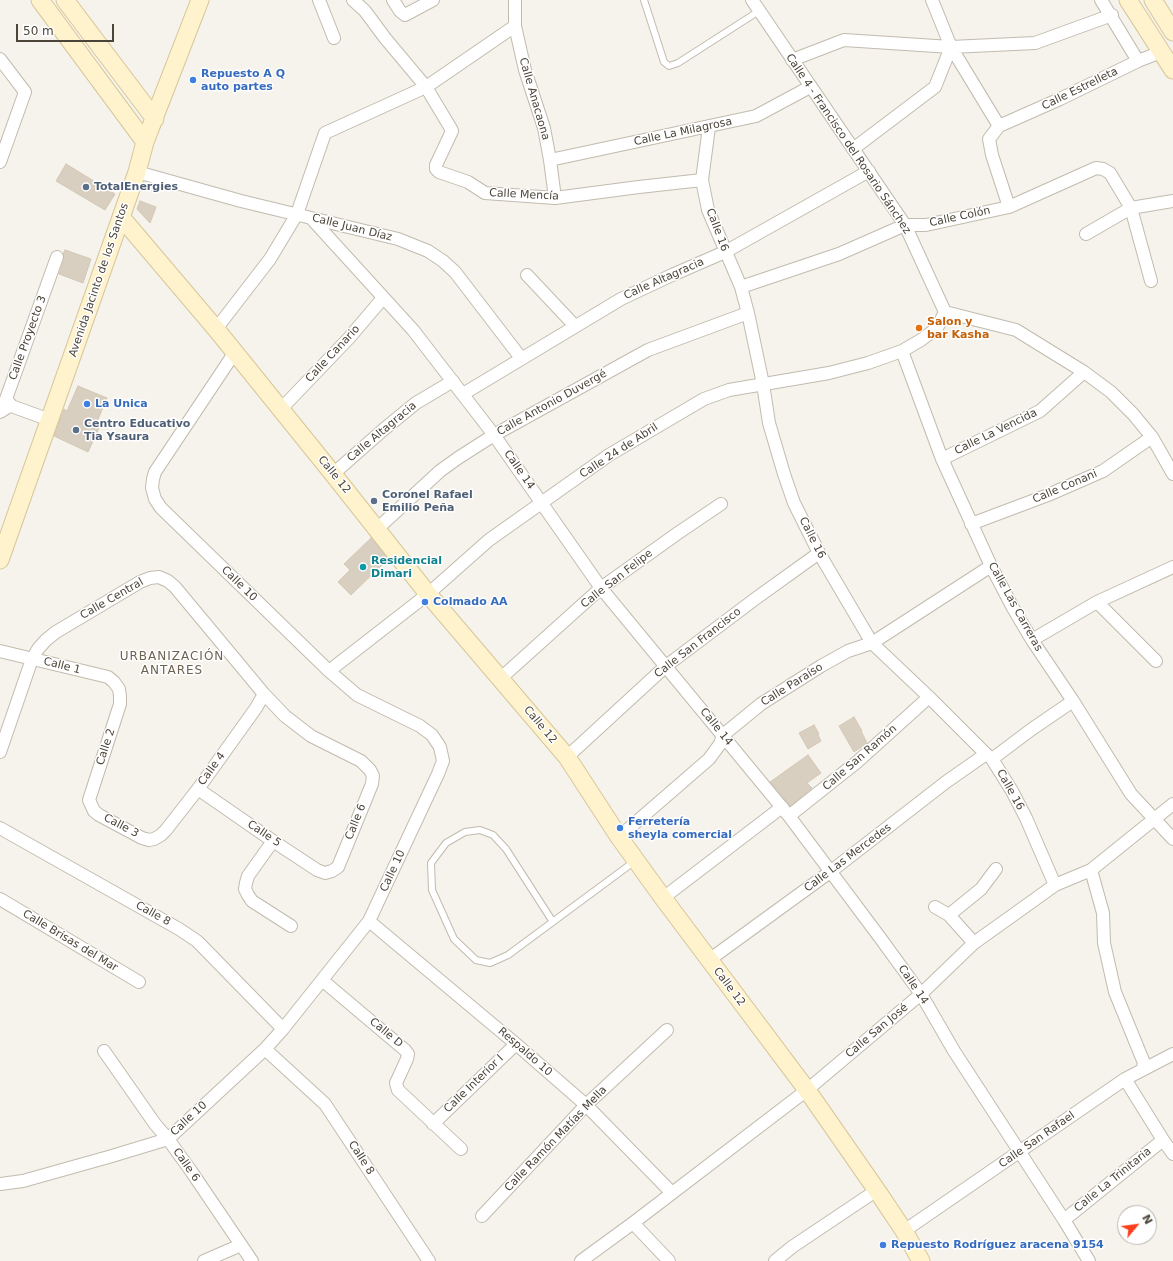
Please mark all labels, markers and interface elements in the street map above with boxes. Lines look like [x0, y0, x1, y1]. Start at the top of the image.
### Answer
scale bar [18, 16, 116, 42]
text: 50 m [23, 24, 54, 38]
street label: Calle 4 - Francisco del Rosario Sánchez [783, 51, 913, 237]
street label: Calle Anacaona [516, 56, 552, 142]
street label: Calle Estrelleta [1040, 65, 1120, 113]
place label: Repuesto A Q auto partes [201, 67, 285, 93]
marker: Repuesto A Q auto partes [188, 75, 198, 85]
street label: Calle La Milagrosa [633, 115, 733, 149]
place label: TotalEnergies [94, 180, 178, 194]
marker: TotalEnergies [81, 182, 91, 192]
street label: Calle Mencía [489, 187, 559, 203]
street label: Avenida Jacinto de los Santos [66, 201, 132, 359]
street label: Calle Colón [928, 204, 992, 230]
street label: Calle 16 [703, 207, 731, 253]
street label: Calle Juan Díaz [310, 212, 394, 244]
street label: Calle Altagracia [622, 255, 706, 303]
street label: Calle Proyecto 3 [7, 294, 49, 382]
place label: Salon y bar Kasha [927, 315, 989, 341]
street label: Calle Canario [303, 323, 363, 385]
marker: Salon y bar Kasha [914, 323, 924, 333]
street label: Calle Antonio Duvergé [495, 367, 609, 439]
place label: La Unica [95, 397, 148, 411]
marker: La Unica [82, 399, 92, 409]
street label: Calle Altagracia [345, 399, 419, 465]
street label: Calle La Vencida [952, 406, 1040, 458]
place label: Centro Educativo Tia Ysaura [84, 417, 190, 443]
street label: Calle 24 de Abril [577, 421, 661, 481]
marker: Centro Educativo Tia Ysaura [71, 425, 81, 435]
street label: Calle 14 [501, 448, 537, 492]
street label: Calle 12 [315, 453, 353, 497]
street label: Calle Conani [1031, 467, 1099, 507]
place label: Coronel Rafael Emilio Peña [382, 488, 473, 514]
marker: Coronel Rafael Emilio Peña [369, 496, 379, 506]
street label: Calle 16 [796, 515, 828, 561]
street label: Calle San Felipe [579, 547, 655, 611]
place label: Residencial Dimari [371, 554, 442, 580]
street label: Calle Las Carreras [985, 560, 1045, 654]
marker: Residencial Dimari [358, 562, 368, 572]
street label: Calle 10 [218, 564, 260, 604]
street label: Calle Central [78, 576, 146, 622]
place label: Colmado AA [433, 595, 508, 609]
marker: Colmado AA [420, 597, 430, 607]
street label: Calle San Francisco [652, 605, 744, 681]
district label: URBANIZACIÓN ANTARES [120, 650, 224, 678]
street label: Calle 1 [42, 655, 82, 677]
street label: Calle Paraíso [759, 661, 825, 709]
street label: Calle 12 [521, 704, 559, 746]
street label: Calle 14 [697, 705, 735, 749]
street label: Calle San Ramón [820, 722, 900, 794]
street label: Calle 2 [94, 727, 118, 767]
street label: Calle 4 [196, 750, 228, 788]
street label: Calle 16 [993, 767, 1027, 813]
street label: Calle 6 [343, 802, 369, 842]
street label: Calle 3 [101, 811, 141, 841]
place label: Ferretería sheyla comercial [628, 815, 732, 841]
street label: Calle 5 [245, 818, 283, 850]
street label: Calle Las Mercedes [802, 821, 894, 895]
marker: Ferretería sheyla comercial [615, 823, 625, 833]
street label: Calle 10 [378, 848, 408, 894]
street label: Calle 8 [133, 899, 173, 929]
street label: Calle Brisas del Mar [20, 907, 120, 975]
street label: Calle 14 [895, 963, 931, 1007]
street label: Calle 12 [710, 965, 748, 1009]
street label: Calle San José [843, 1001, 911, 1061]
street label: Calle D [367, 1015, 405, 1051]
street label: Respaldo 10 [495, 1025, 555, 1079]
street label: Calle Interior I [441, 1052, 507, 1116]
street label: Calle Ramón Matías Mella [502, 1084, 610, 1194]
street label: Calle 10 [168, 1099, 210, 1139]
street label: Calle San Rafael [997, 1109, 1077, 1171]
street label: Calle 8 [345, 1139, 377, 1177]
street label: Calle La Trinitaria [1072, 1145, 1154, 1215]
street label: Calle 6 [170, 1146, 202, 1184]
north arrow [1117, 1205, 1157, 1245]
text: N [1139, 1212, 1155, 1227]
place label: Repuesto Rodríguez aracena 9154 [891, 1238, 1104, 1252]
marker: Repuesto Rodríguez aracena 9154 [878, 1240, 888, 1250]

